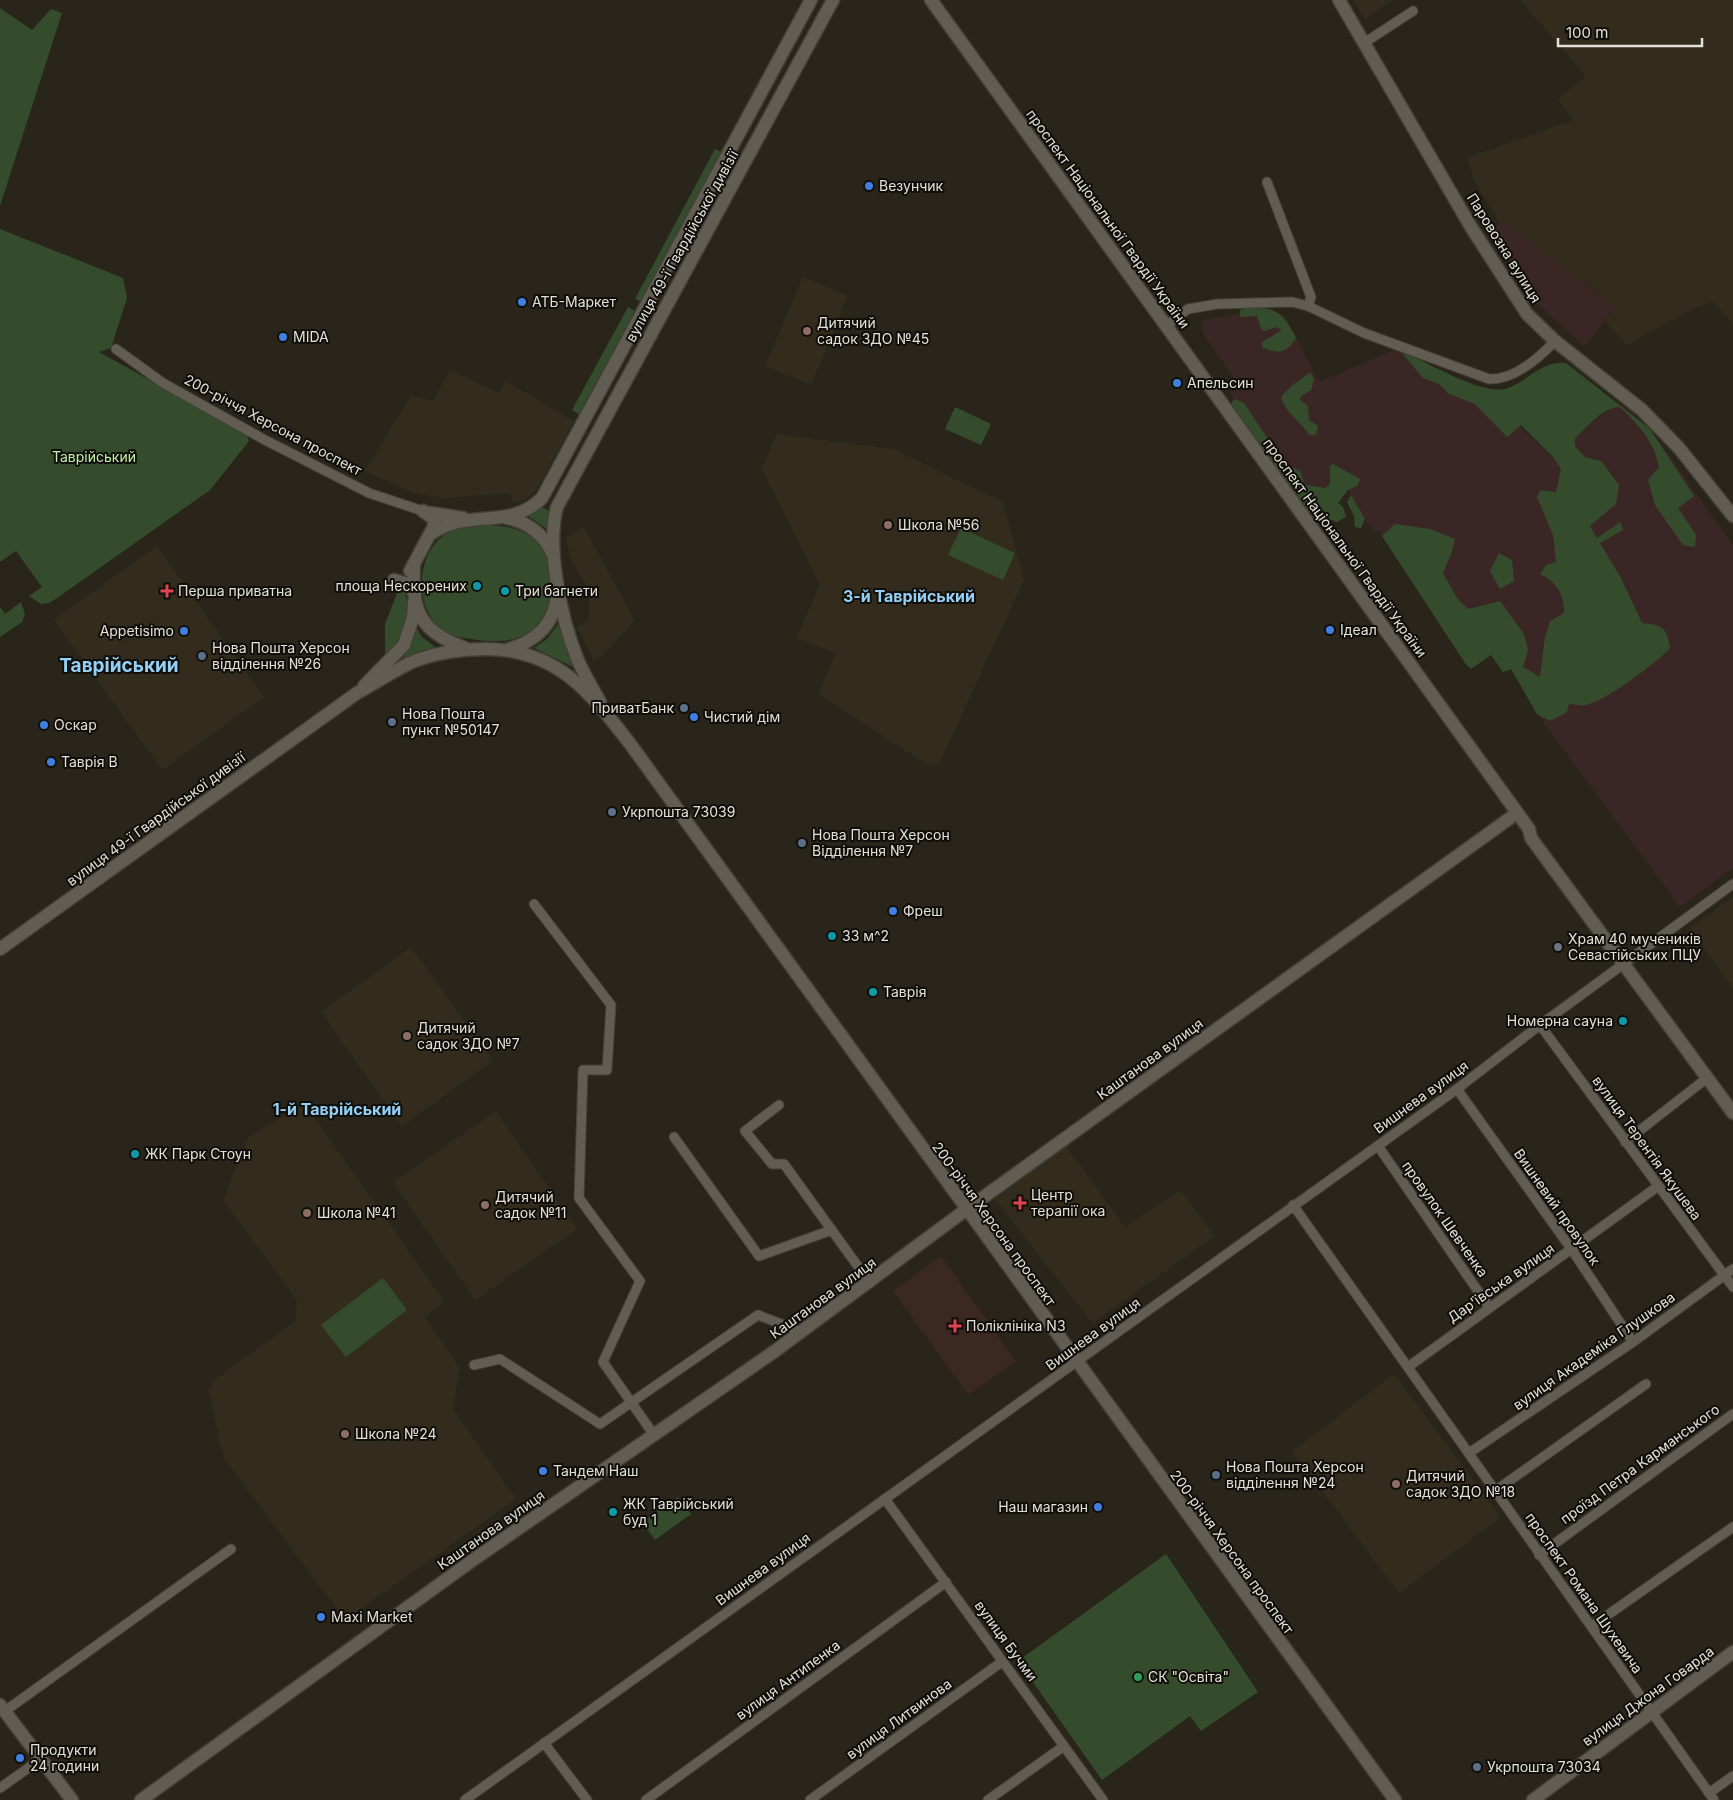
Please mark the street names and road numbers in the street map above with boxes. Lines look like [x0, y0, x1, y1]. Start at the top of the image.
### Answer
street label: проспект Національної Гвардії України [1023, 106, 1194, 332]
street label: вулиця 49-ї Гвардійської дивізії [622, 146, 742, 345]
street label: Паровозна вулиця [1464, 190, 1545, 306]
street label: 200-річчя Херсона проспект [182, 370, 365, 479]
street label: проспект Національної Гвардії України [1260, 435, 1431, 661]
street label: вулиця 49-ї Гвардійської дивізії [63, 748, 249, 889]
street label: Каштанова вулиця [1093, 1014, 1206, 1103]
street label: Вишнева вулиця [1370, 1057, 1471, 1137]
street label: вулиця Терентія Якушева [1589, 1072, 1706, 1223]
street label: 200-річчя Херсона проспект [929, 1138, 1060, 1309]
street label: Вишневий провулок [1511, 1145, 1604, 1269]
street label: провулок Шевченка [1399, 1157, 1492, 1280]
street label: Дар'ївська вулиця [1444, 1239, 1557, 1326]
street label: Каштанова вулиця [766, 1253, 879, 1342]
street label: вулиця Академіка Глушкова [1509, 1288, 1678, 1413]
street label: Вишнева вулиця [1042, 1294, 1143, 1374]
street label: проїзд Петра Карманського [1557, 1400, 1723, 1527]
street label: 200-річчя Херсона проспект [1167, 1466, 1298, 1637]
street label: Каштанова вулиця [434, 1486, 548, 1573]
street label: проспект Романа Шухевича [1522, 1509, 1647, 1676]
street label: Вишнева вулиця [712, 1529, 813, 1609]
street label: вулиця Бучми [971, 1597, 1041, 1684]
street label: вулиця Антипенка [732, 1636, 843, 1723]
street label: вулиця Джона Говарда [1578, 1642, 1717, 1749]
street label: вулиця Литвинова [843, 1675, 955, 1762]

